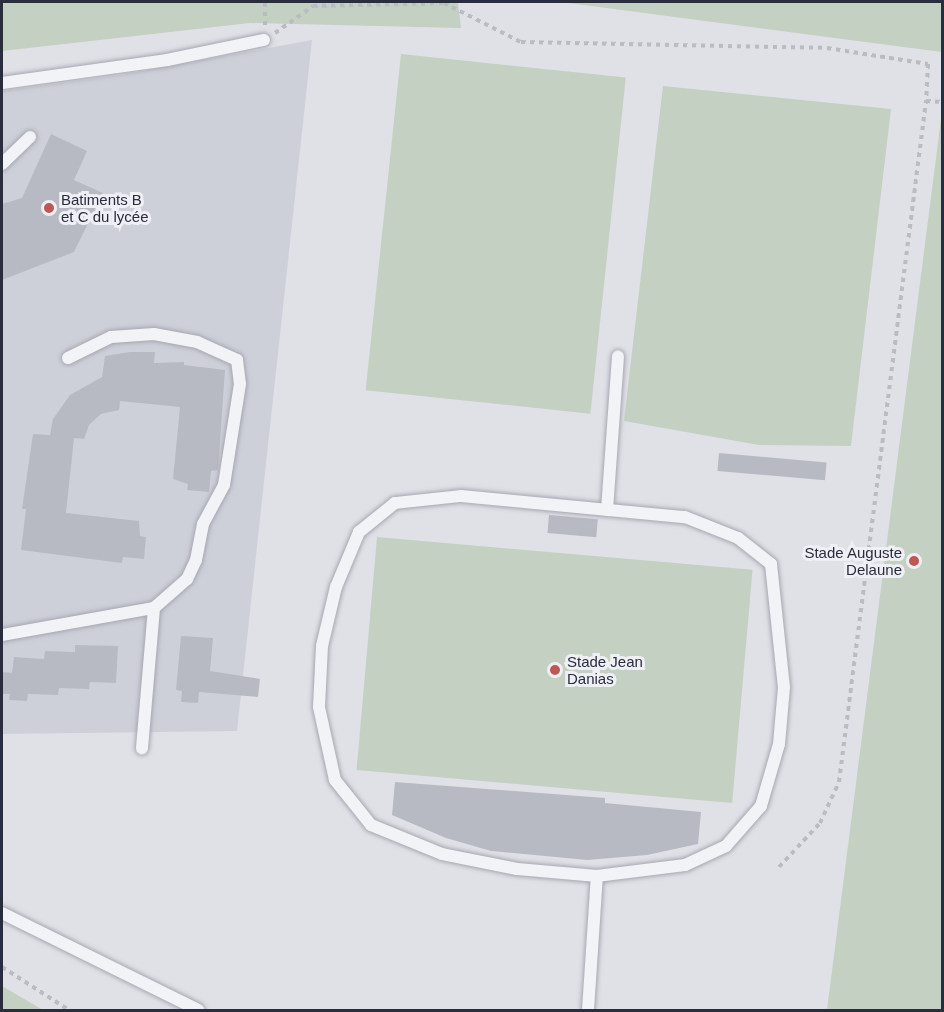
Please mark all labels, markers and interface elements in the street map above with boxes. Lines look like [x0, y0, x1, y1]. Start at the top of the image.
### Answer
place label: Batiments B et C du lycée [61, 190, 149, 225]
marker: Batiments B et C du lycée [42, 201, 56, 215]
place label: Stade Auguste Delaune [804, 543, 902, 578]
marker: Stade Auguste Delaune [907, 554, 921, 568]
place label: Stade Jean Danias [567, 652, 643, 687]
marker: Stade Jean Danias [548, 663, 562, 677]

